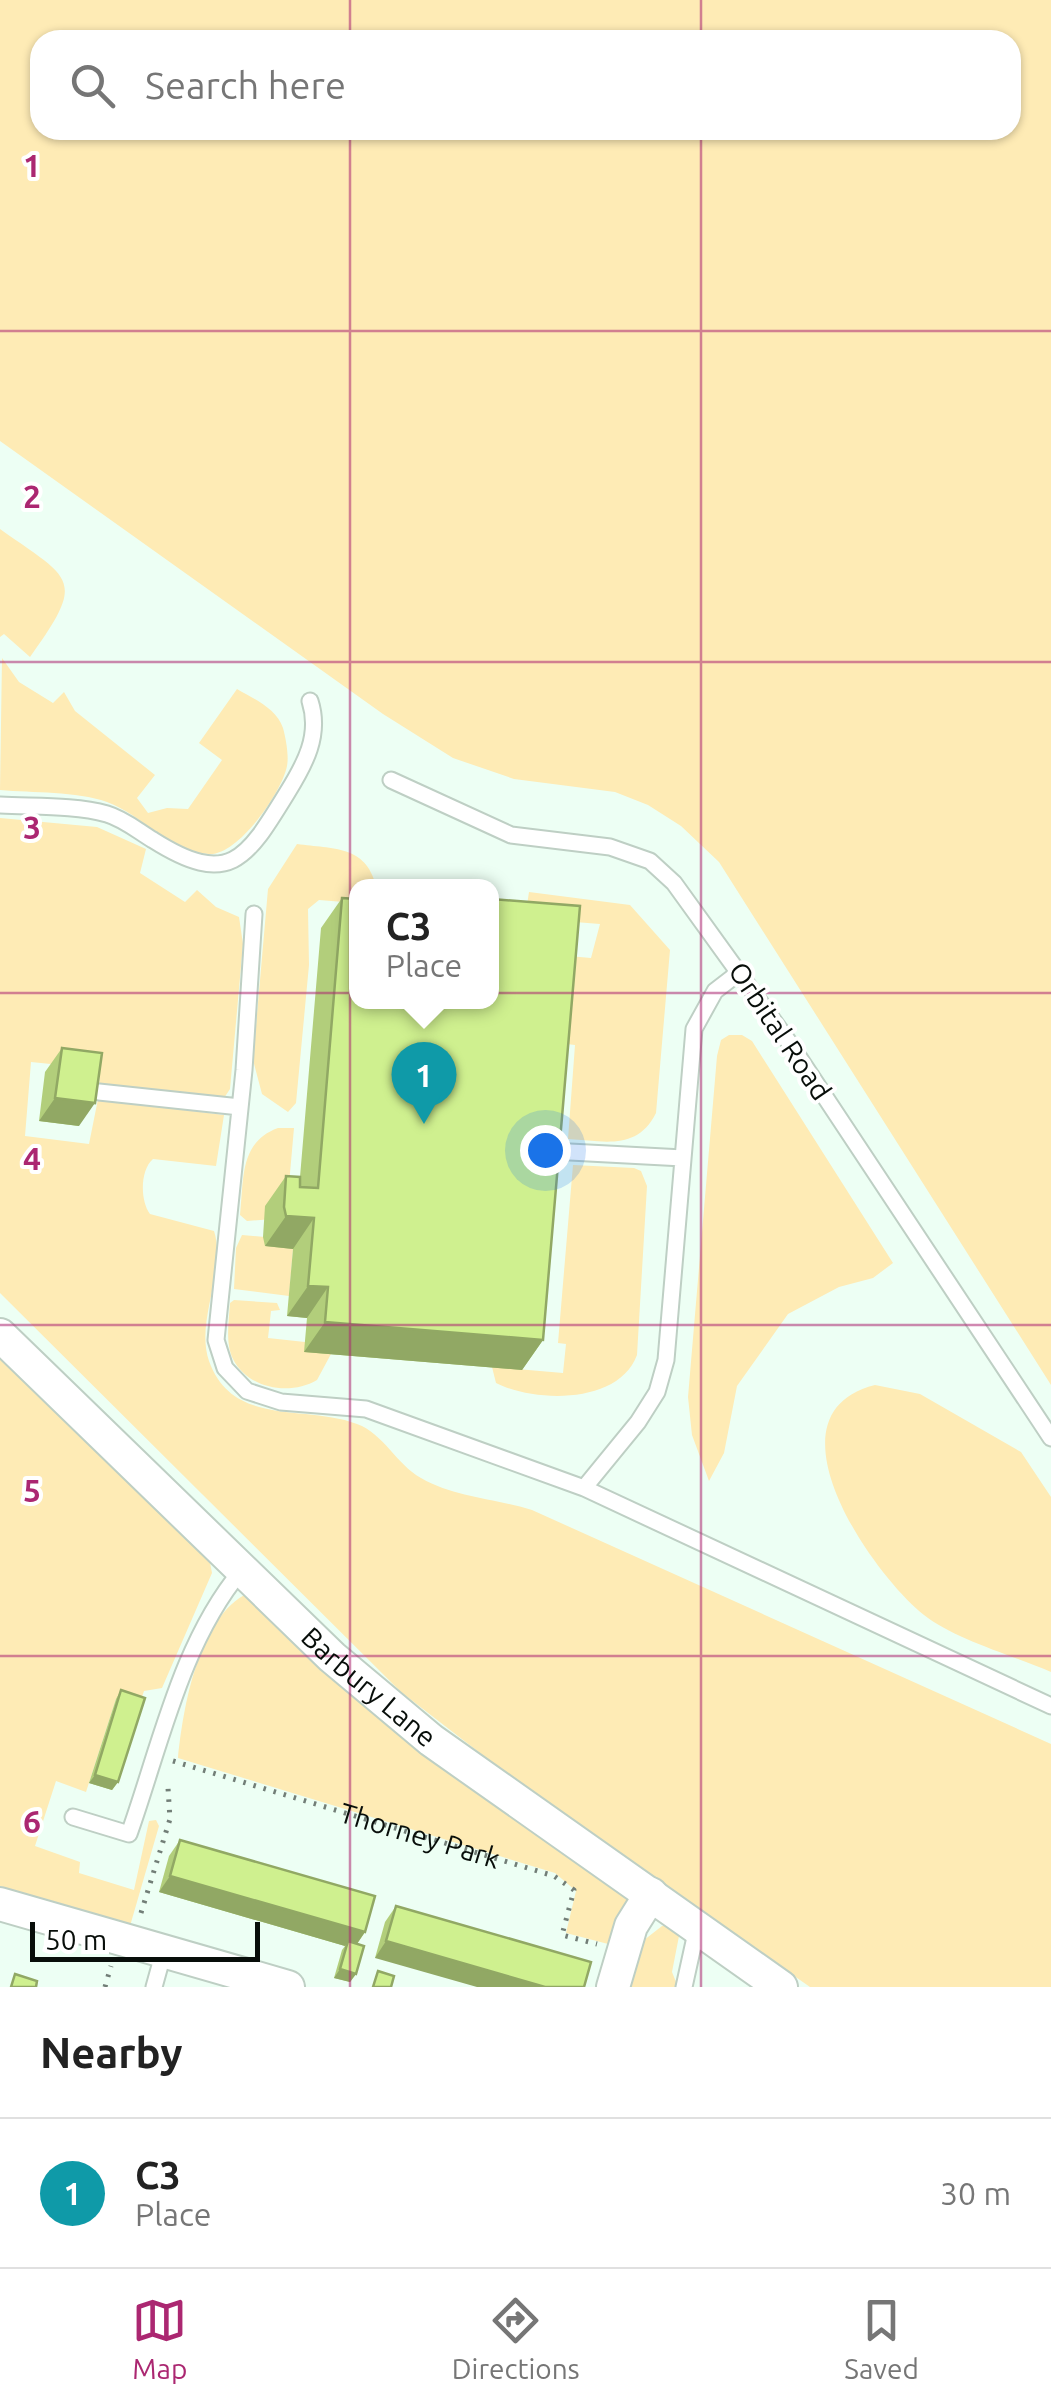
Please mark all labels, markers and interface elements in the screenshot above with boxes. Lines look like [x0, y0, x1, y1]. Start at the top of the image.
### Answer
search box [30, 30, 1021, 140]
icon: search [65, 58, 120, 113]
text: Search here [145, 64, 346, 106]
text: 1 [23, 147, 41, 183]
text: 2 [23, 478, 41, 514]
text: 3 [23, 809, 41, 845]
popup [349, 879, 499, 1009]
text: C3 [386, 905, 431, 947]
text: Place [386, 947, 462, 983]
street label: Orbital Road [723, 956, 838, 1105]
pin: 1 [392, 1042, 456, 1124]
your location [520, 1125, 571, 1176]
text: 4 [23, 1140, 41, 1176]
text: 5 [23, 1472, 41, 1508]
street label: Barbury Lane [296, 1621, 442, 1753]
street label: Thorney Park [336, 1796, 504, 1874]
text: 6 [23, 1803, 41, 1839]
scale bar [30, 1917, 260, 1962]
text: 50 m [45, 1924, 107, 1955]
text: Nearby [40, 2029, 183, 2076]
text: C3 [135, 2154, 181, 2196]
text: 1 [63, 2175, 82, 2211]
text: 30 m [940, 2175, 1011, 2211]
text: Place [135, 2196, 211, 2232]
tab: Map [132, 2293, 187, 2384]
tab: Directions [452, 2293, 580, 2384]
tab: Saved [844, 2293, 919, 2384]

